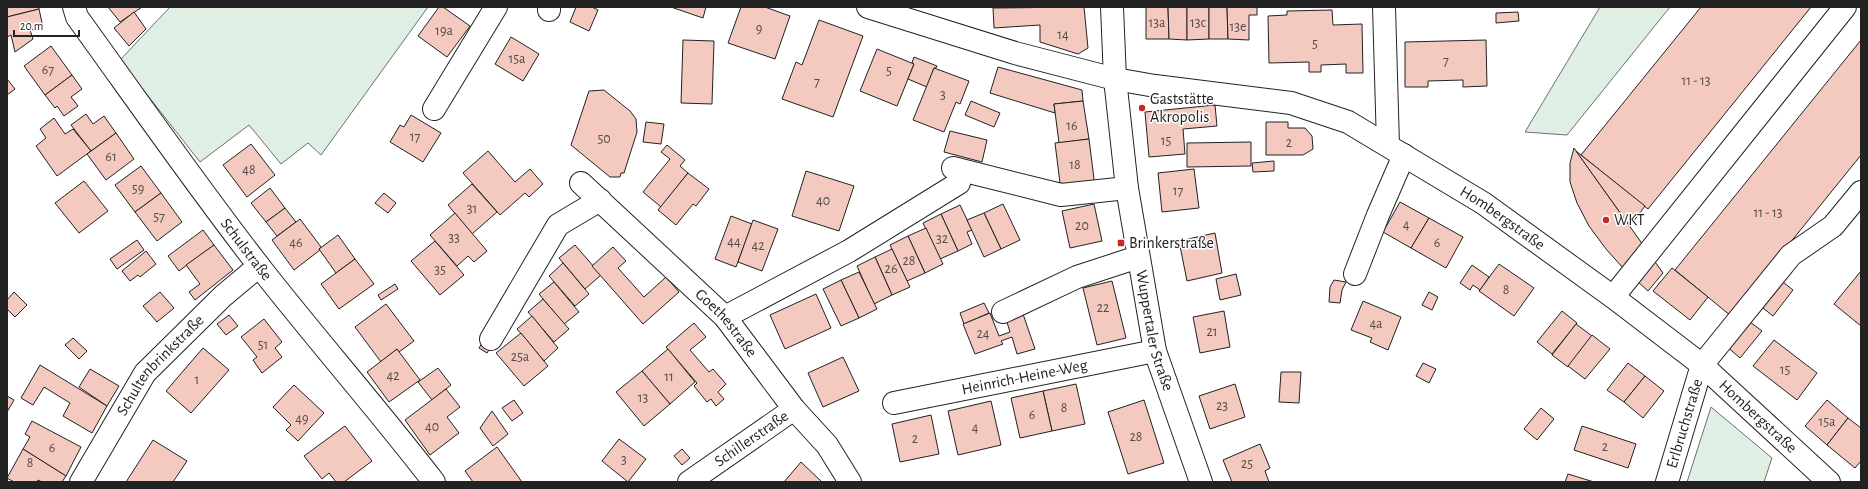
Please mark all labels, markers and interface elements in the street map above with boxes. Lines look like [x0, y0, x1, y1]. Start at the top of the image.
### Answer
scale bar [14, 12, 79, 38]
house number: 13a [1148, 16, 1166, 30]
house number: 13c [1190, 16, 1207, 30]
text: 20 m [20, 20, 43, 32]
house number: 13e [1229, 20, 1247, 34]
house number: 9 [756, 22, 762, 36]
house number: 19a [435, 24, 453, 38]
house number: 14 [1057, 28, 1069, 42]
house number: 5 [1312, 37, 1318, 51]
house number: 15a [508, 52, 526, 66]
house number: 7 [1443, 54, 1449, 68]
house number: 67 [42, 63, 54, 77]
house number: 5 [886, 64, 892, 78]
house number: 11 - 13 [1681, 74, 1711, 88]
house number: 7 [814, 75, 820, 89]
house number: 3 [940, 88, 946, 102]
place label: Gaststätte Akropolis [1150, 91, 1214, 125]
marker: Gaststätte Akropolis [1137, 103, 1147, 113]
house number: 16 [1066, 119, 1078, 133]
house number: 17 [410, 130, 420, 144]
house number: 50 [597, 132, 611, 146]
house number: 15 [1161, 134, 1171, 148]
house number: 2 [1286, 136, 1292, 150]
house number: 61 [105, 150, 117, 164]
house number: 18 [1069, 158, 1081, 172]
house number: 48 [242, 163, 256, 177]
house number: 59 [132, 182, 144, 196]
street label: Hombergstraße [1457, 183, 1548, 253]
house number: 17 [1173, 184, 1183, 198]
house number: 40 [816, 194, 830, 208]
house number: 31 [467, 202, 477, 216]
house number: 11 - 13 [1753, 206, 1783, 220]
house number: 57 [153, 210, 165, 224]
place label: WKT [1614, 212, 1645, 228]
street label: Schulstraße [218, 215, 275, 283]
marker: WKT [1601, 215, 1611, 225]
house number: 4 [1403, 218, 1410, 232]
house number: 20 [1075, 219, 1089, 233]
house number: 33 [448, 231, 460, 245]
house number: 32 [936, 232, 948, 246]
house number: 44 [727, 235, 741, 249]
place label: Brinkerstraße [1129, 235, 1214, 251]
house number: 46 [289, 236, 303, 250]
house number: 6 [1434, 236, 1440, 250]
marker: Brinkerstraße [1116, 238, 1126, 248]
house number: 42 [751, 239, 765, 253]
house number: 28 [902, 254, 916, 268]
house number: 26 [885, 262, 897, 276]
house number: 35 [434, 263, 446, 277]
street label: Wuppertaler Straße [1133, 269, 1176, 393]
house number: 8 [1503, 283, 1509, 297]
street label: Goethestraße [692, 286, 760, 360]
house number: 22 [1097, 301, 1109, 315]
street label: Schultenbrinkstraße [114, 312, 207, 418]
house number: 4a [1369, 317, 1383, 331]
house number: 21 [1206, 325, 1218, 339]
house number: 24 [976, 327, 990, 341]
house number: 51 [258, 338, 268, 352]
house number: 25a [511, 350, 530, 364]
street label: Heinrich-Heine-Weg [960, 357, 1089, 397]
house number: 15 [1780, 363, 1790, 377]
house number: 42 [386, 369, 400, 383]
house number: 11 [664, 370, 674, 384]
house number: 1 [195, 373, 199, 387]
street label: Erlbruchstraße [1664, 377, 1705, 470]
street label: Hombergstraße [1716, 377, 1800, 456]
house number: 13 [638, 391, 649, 405]
house number: 23 [1216, 399, 1228, 413]
house number: 8 [1061, 401, 1067, 415]
street label: Schillerstraße [712, 408, 791, 470]
house number: 6 [1029, 408, 1035, 422]
house number: 49 [295, 412, 309, 426]
house number: 15a [1818, 415, 1836, 429]
house number: 40 [425, 420, 439, 434]
house number: 4 [972, 421, 979, 435]
house number: 28 [1129, 430, 1143, 444]
house number: 2 [912, 432, 918, 446]
house number: 2 [1602, 440, 1608, 454]
house number: 6 [49, 441, 55, 455]
house number: 3 [621, 453, 627, 467]
house number: 8 [27, 456, 33, 470]
house number: 25 [1241, 457, 1253, 471]

